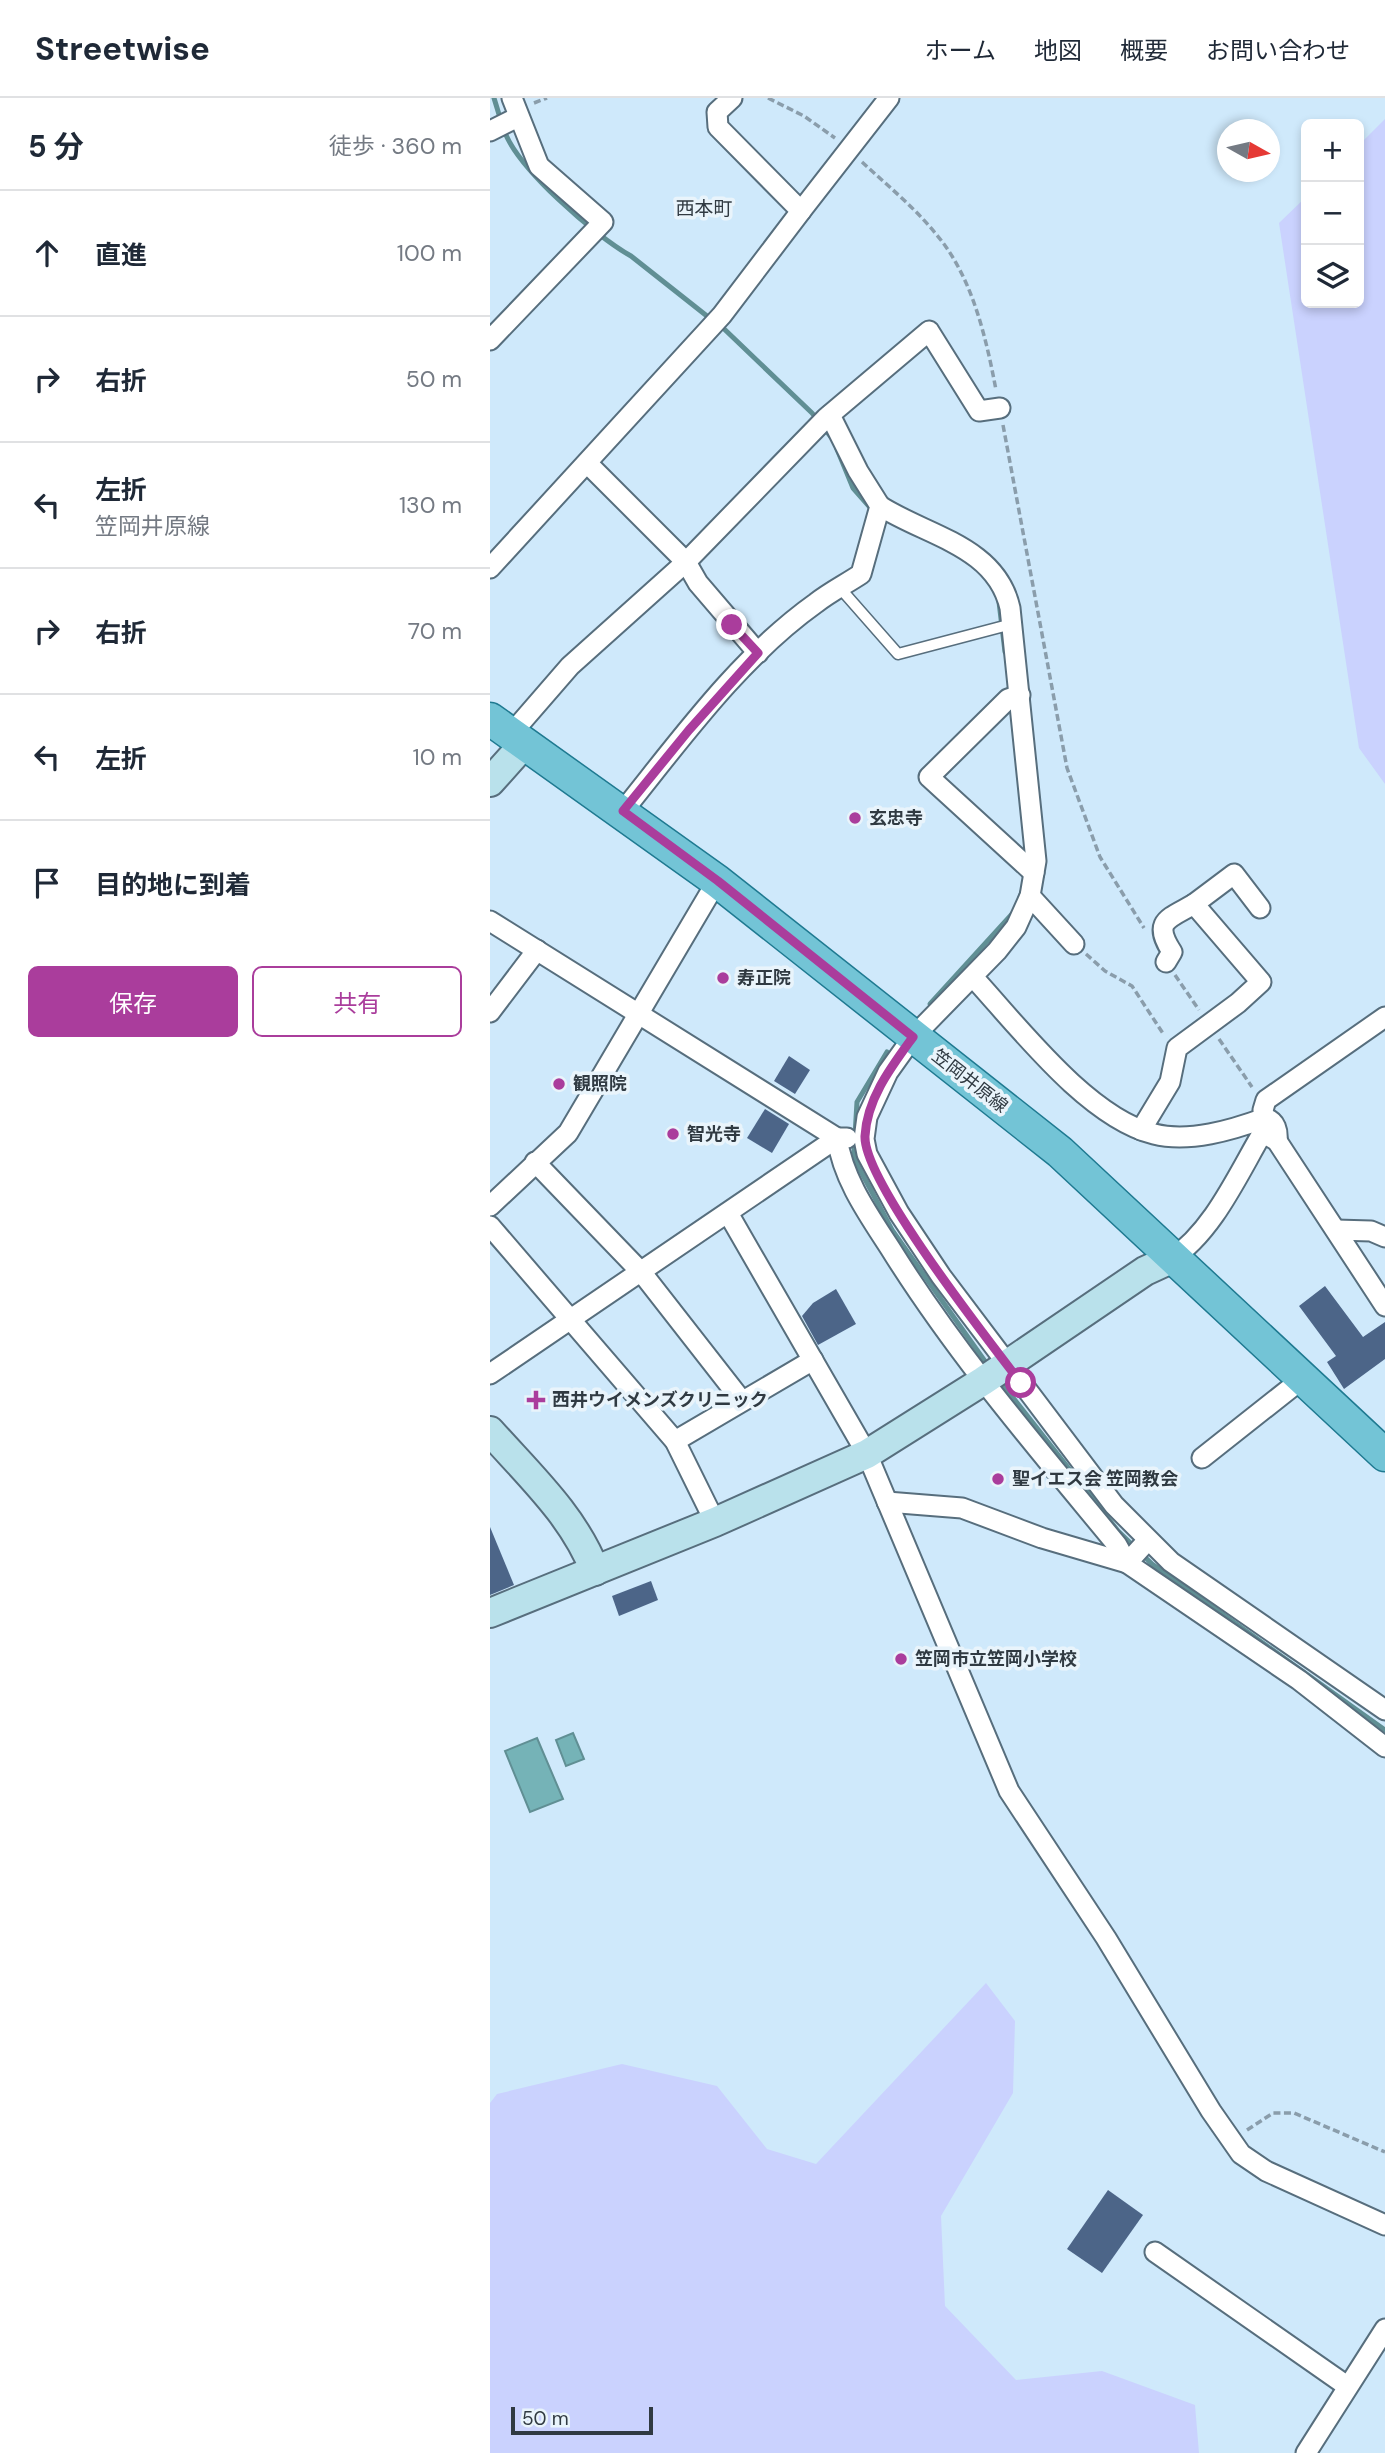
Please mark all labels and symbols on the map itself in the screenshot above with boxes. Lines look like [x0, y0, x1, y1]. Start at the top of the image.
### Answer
north arrow [1217, 119, 1280, 182]
district label: 西本町 [675, 196, 733, 221]
route end [716, 609, 747, 640]
place label: 玄忠寺 [869, 806, 923, 830]
marker: 玄忠寺 [847, 810, 863, 826]
place label: 寿正院 [737, 966, 791, 990]
marker: 寿正院 [715, 970, 731, 986]
street label: 笠岡井原線 [927, 1044, 1013, 1118]
place label: 観照院 [573, 1072, 627, 1096]
marker: 観照院 [551, 1076, 567, 1092]
place label: 智光寺 [687, 1122, 741, 1146]
marker: 智光寺 [665, 1126, 681, 1142]
route start [1005, 1367, 1036, 1398]
place label: 西井ウイメンズクリニック [552, 1388, 768, 1412]
marker: 西井ウイメンズクリニック [526, 1390, 546, 1410]
place label: 聖イエス会 笠岡教会 [1012, 1467, 1178, 1491]
marker: 聖イエス会 笠岡教会 [990, 1471, 1006, 1487]
place label: 笠岡市立笠岡小学校 [915, 1647, 1077, 1671]
marker: 笠岡市立笠岡小学校 [893, 1651, 909, 1667]
scale bar [511, 2404, 653, 2436]

